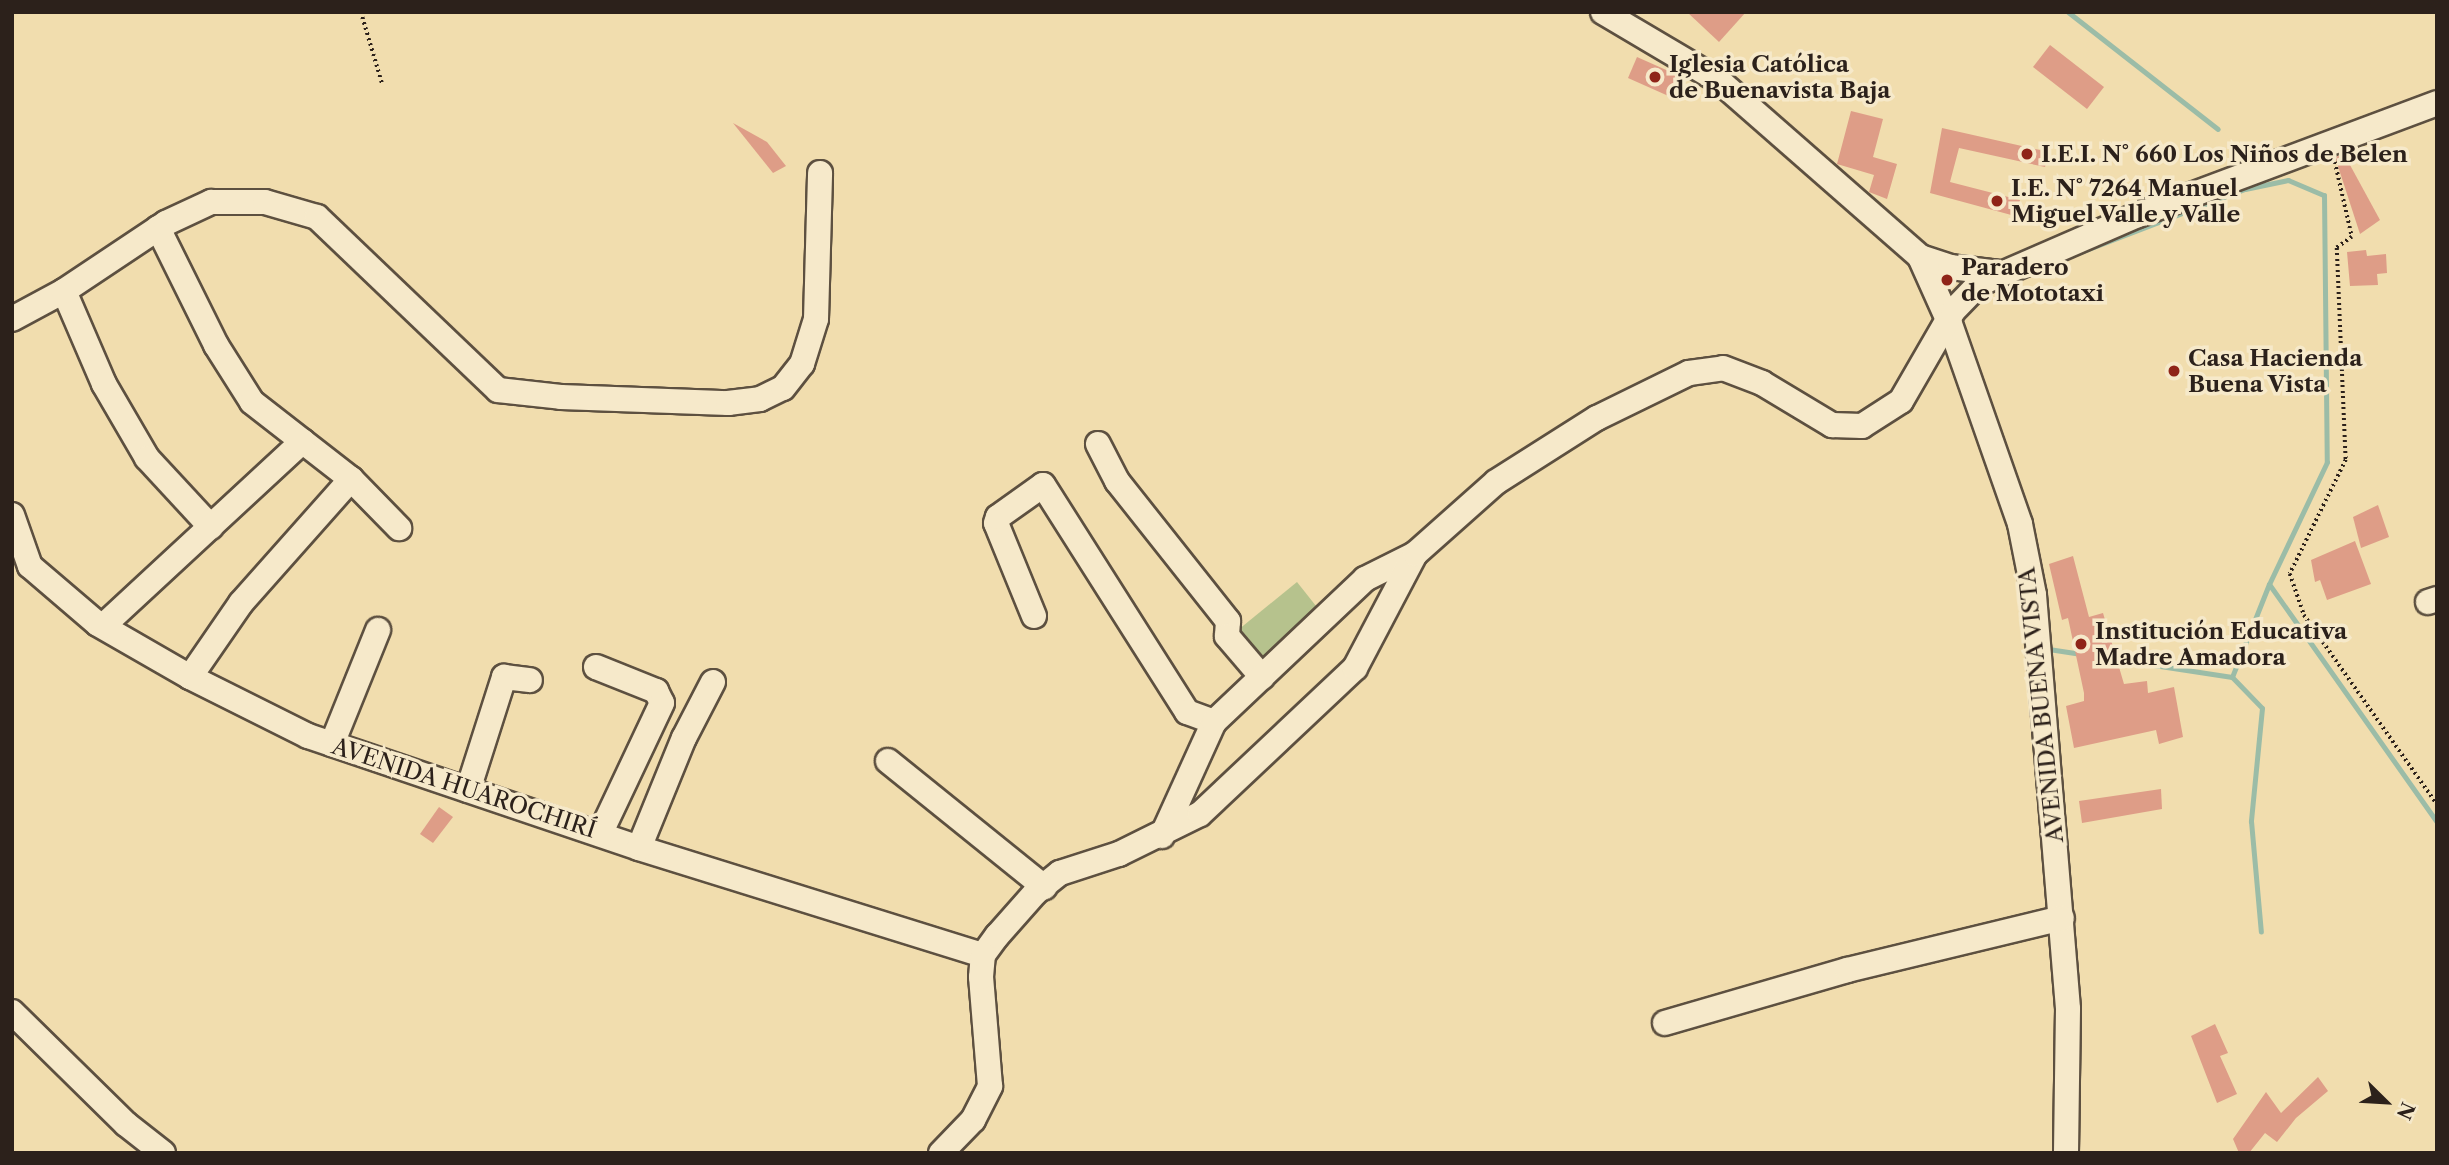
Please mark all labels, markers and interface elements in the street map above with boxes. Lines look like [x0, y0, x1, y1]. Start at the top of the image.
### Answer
place label: Iglesia Católica de Buenavista Baja [1669, 50, 1891, 104]
marker: Iglesia Católica de Buenavista Baja [1647, 69, 1663, 85]
place label: I.E.I. N° 660 Los Niños de Belen [2041, 140, 2408, 168]
marker: I.E.I. N° 660 Los Niños de Belen [2019, 146, 2035, 162]
place label: I.E. N° 7264 Manuel Miguel Valle y Valle [2011, 174, 2243, 228]
marker: I.E. N° 7264 Manuel Miguel Valle y Valle [1989, 193, 2005, 209]
place label: Paradero de Mototaxi [1961, 253, 2104, 307]
marker: Paradero de Mototaxi [1939, 272, 1955, 288]
place label: Casa Hacienda Buena Vista [2188, 344, 2363, 398]
marker: Casa Hacienda Buena Vista [2166, 363, 2182, 379]
street label: AVENIDA BUENA VISTA [2013, 565, 2069, 845]
place label: Institución Educativa Madre Amadora [2095, 617, 2347, 671]
marker: Institución Educativa Madre Amadora [2073, 636, 2089, 652]
street label: AVENIDA HUAROCHIRÍ [328, 732, 600, 844]
north arrow [2351, 1067, 2421, 1137]
text: N [2392, 1099, 2420, 1123]

